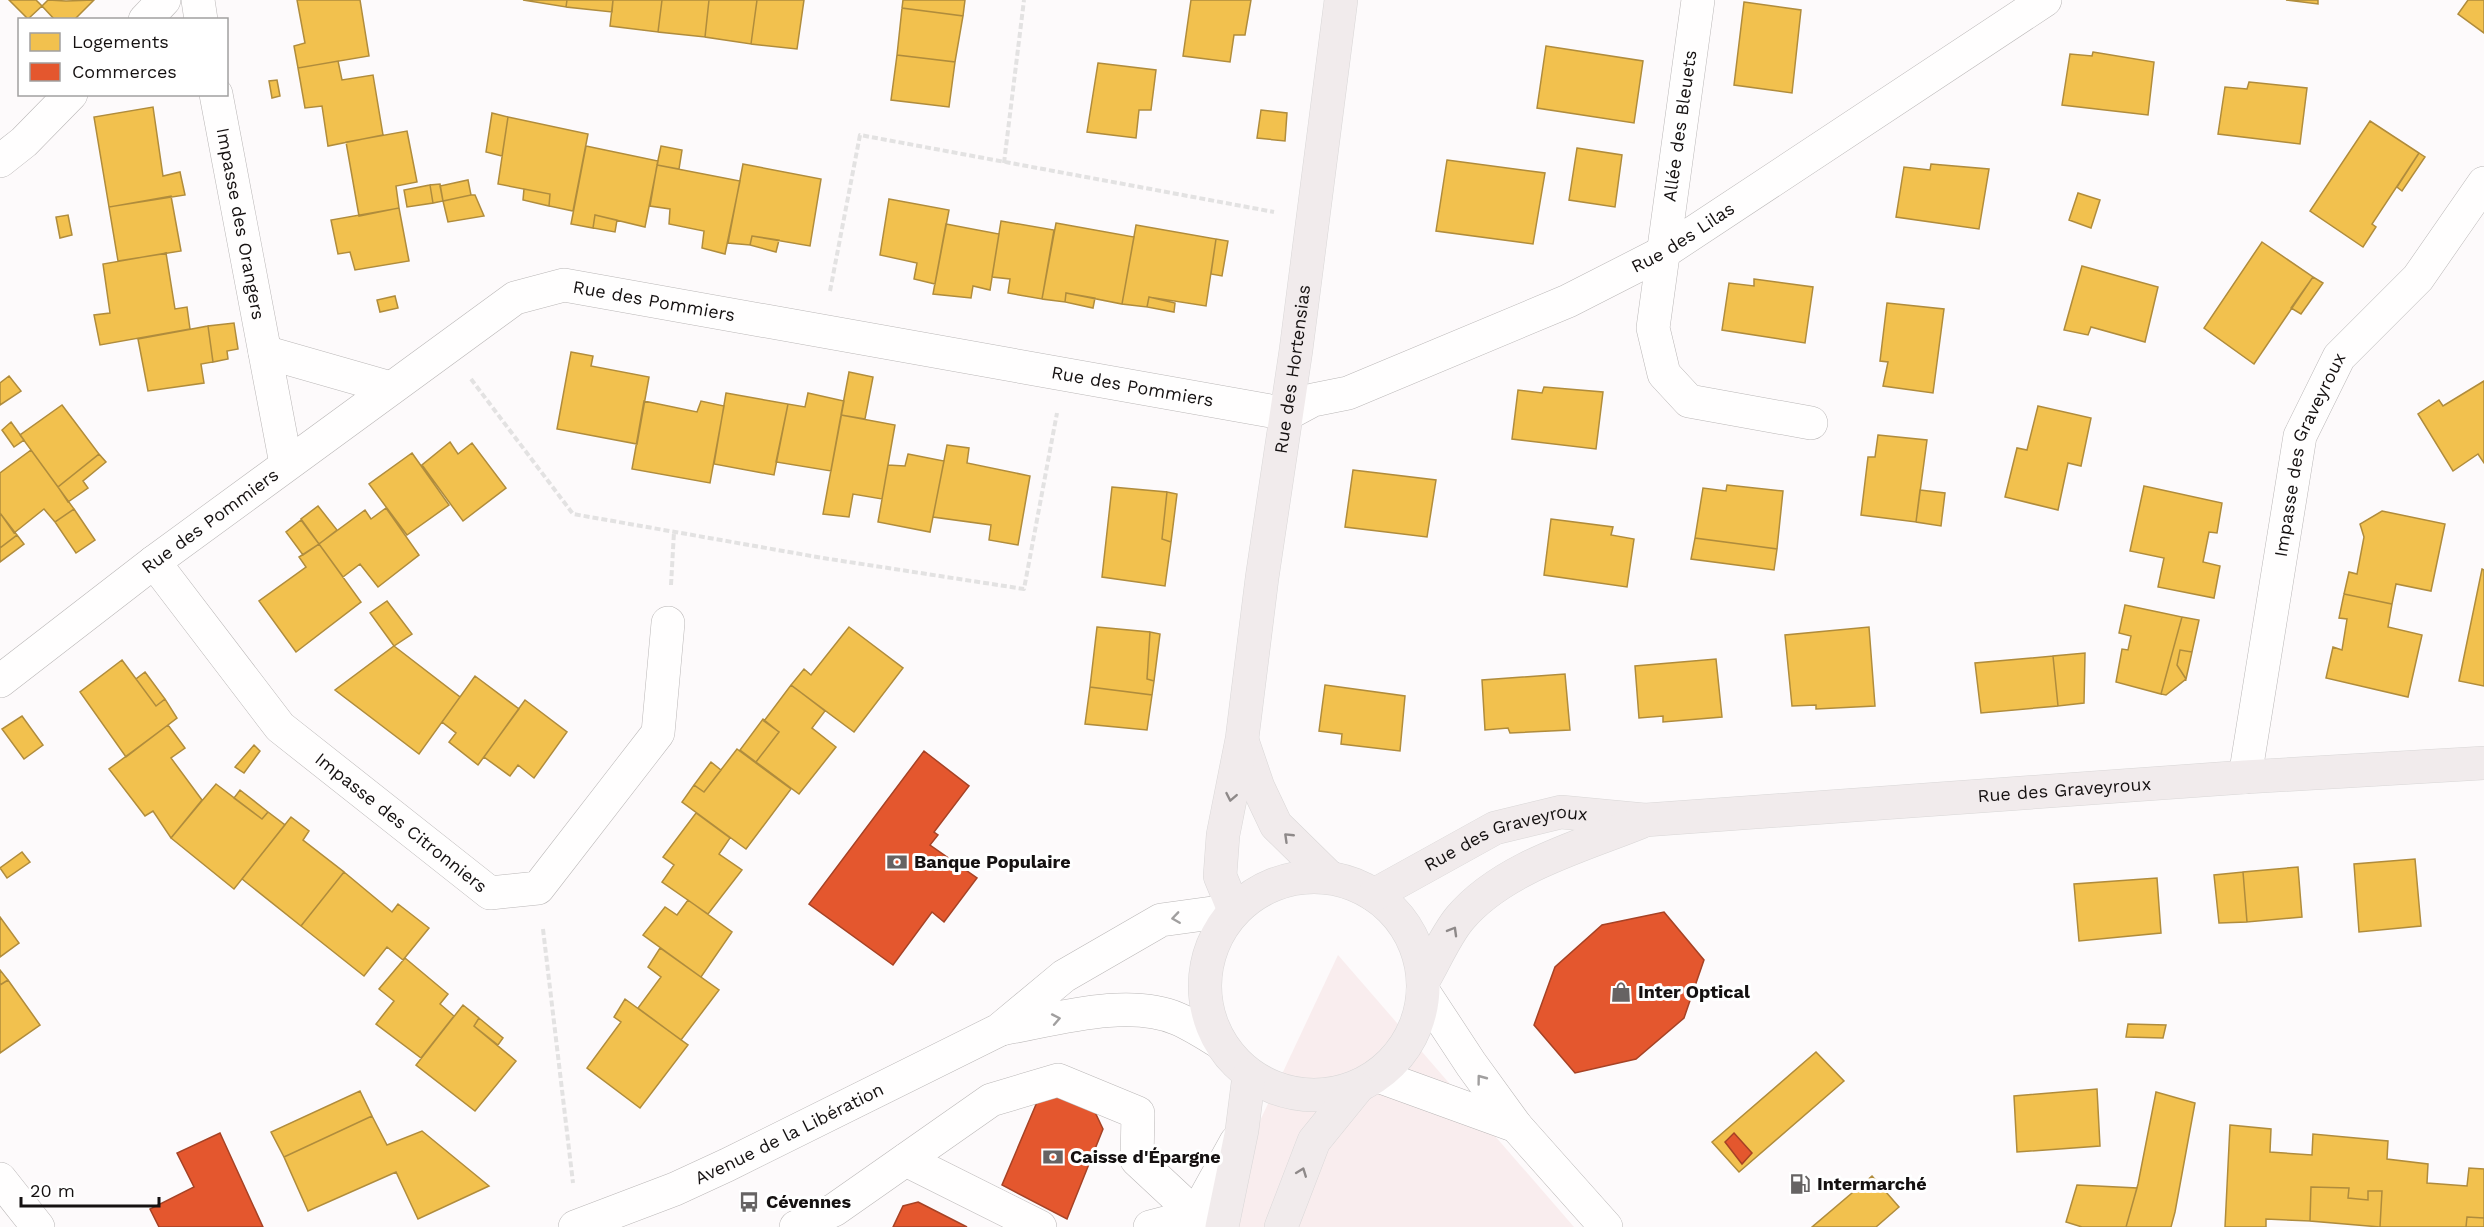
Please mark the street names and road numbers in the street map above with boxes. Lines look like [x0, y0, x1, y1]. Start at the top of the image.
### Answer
street label: Allée des Bleuets [1658, 49, 1701, 203]
street label: Impasse des Orangers [213, 126, 269, 321]
street label: Rue des Lilas [1628, 197, 1738, 277]
street label: Rue des Pommiers [571, 276, 737, 325]
street label: Rue des Hortensias [1270, 283, 1314, 455]
street label: Impasse des Graveyroux [2270, 349, 2350, 558]
street label: Rue des Pommiers [1050, 361, 1215, 411]
street label: Rue des Pommiers [137, 464, 282, 578]
street label: Impasse des Citronniers [311, 748, 492, 897]
street label: Rue des Graveyroux [1977, 773, 2152, 806]
street label: Rue des Graveyroux [1420, 801, 1589, 875]
street label: Avenue de la Libération [691, 1078, 887, 1188]

